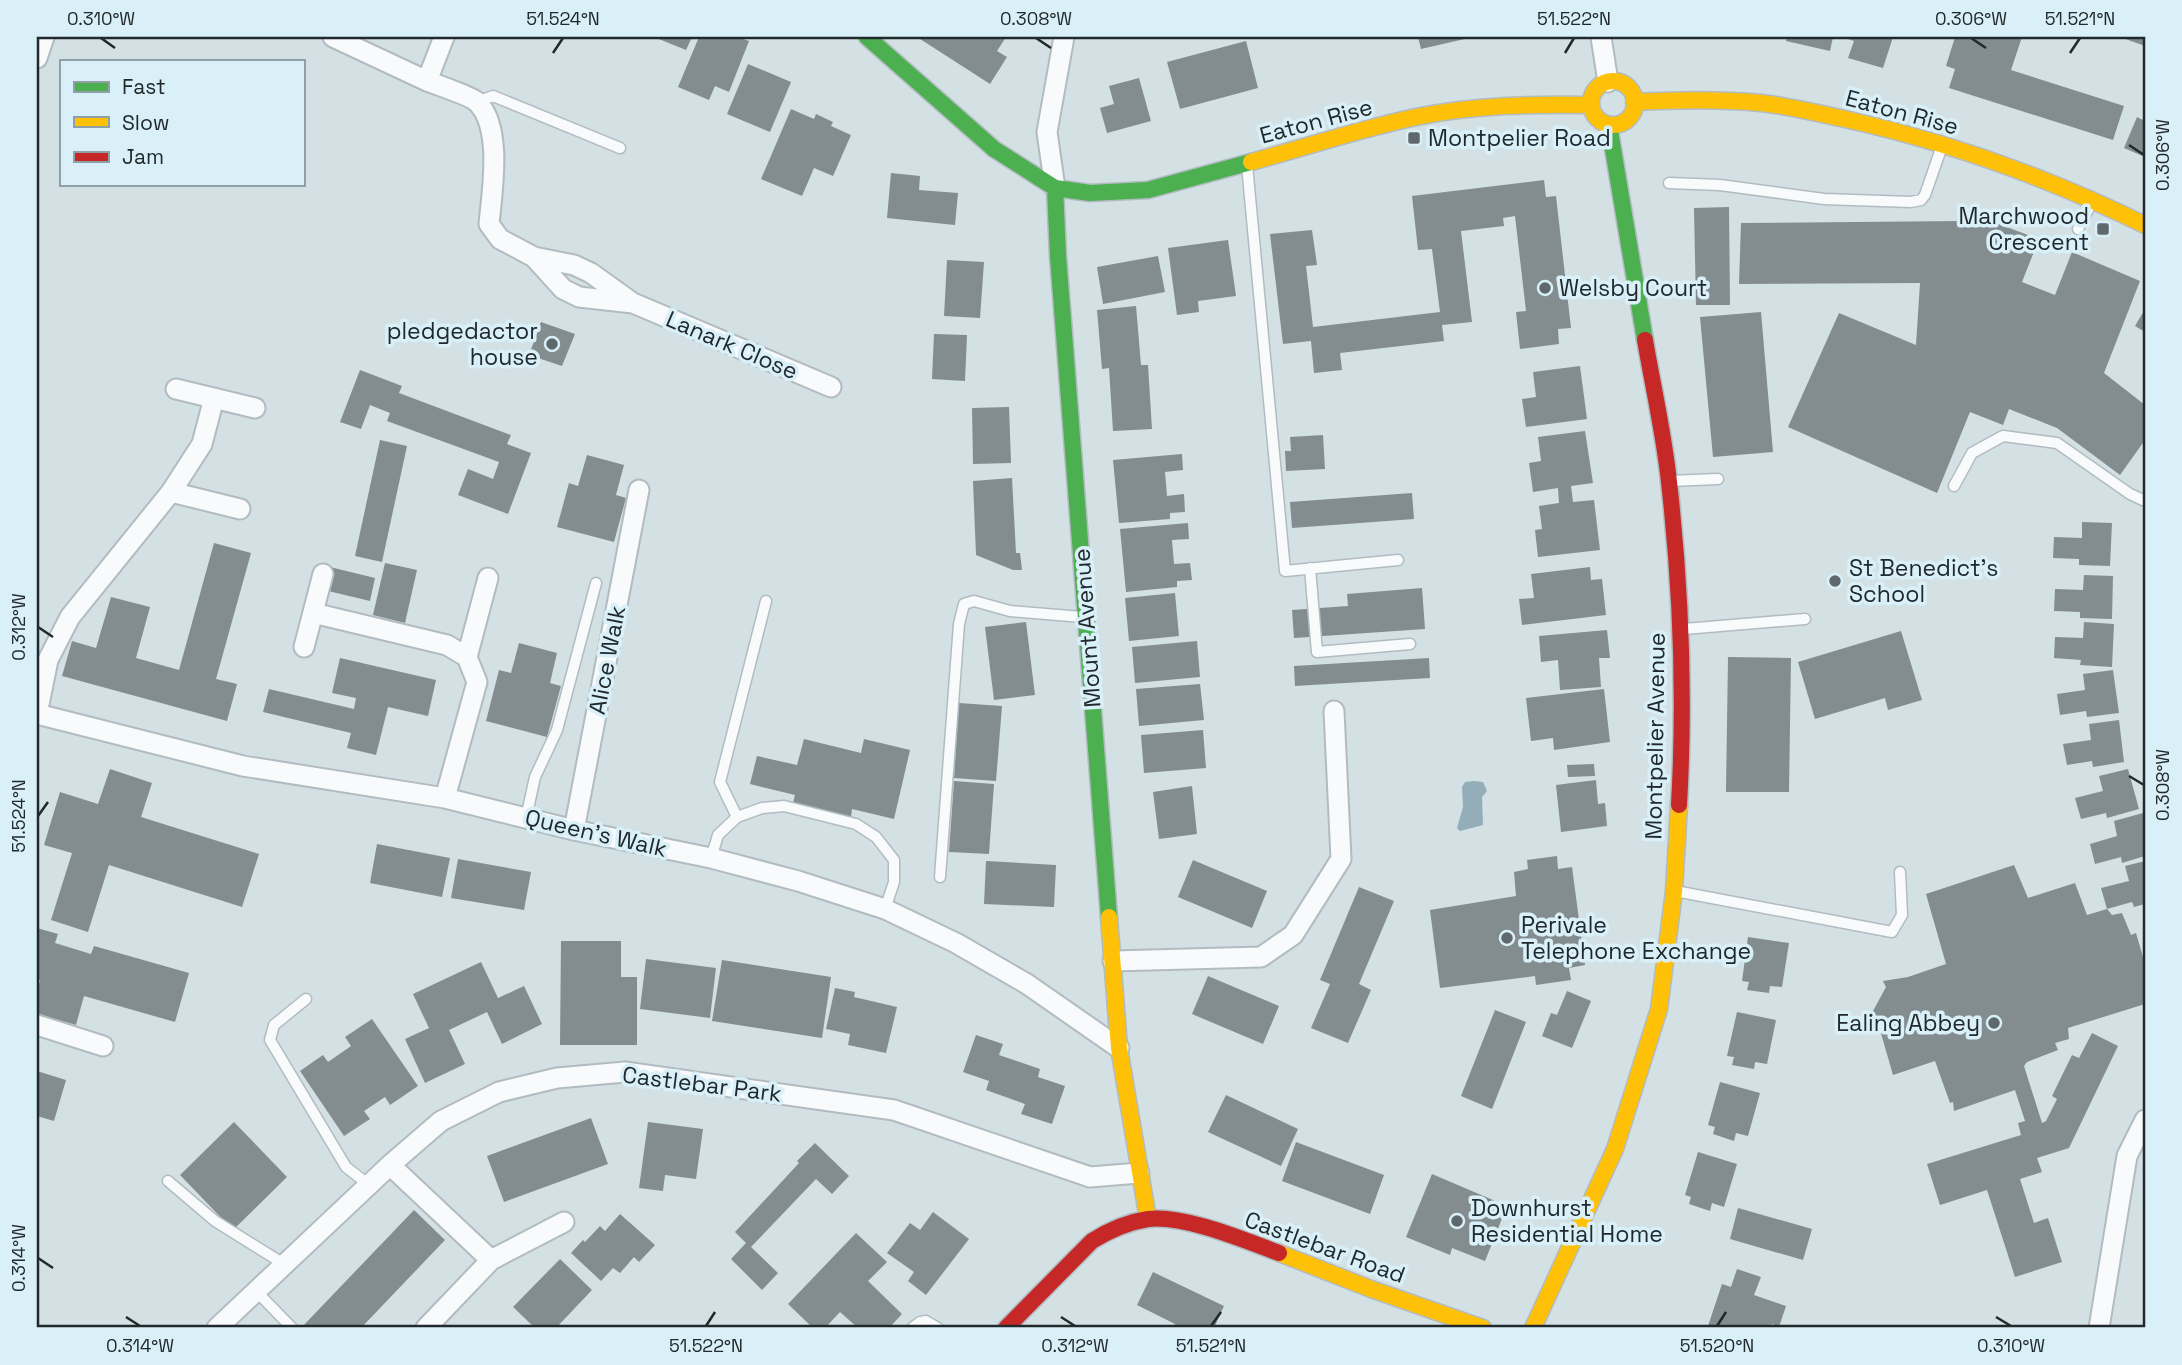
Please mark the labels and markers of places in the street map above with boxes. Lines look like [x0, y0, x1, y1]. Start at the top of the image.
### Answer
place label: Montpelier Road [1428, 123, 1611, 153]
marker: Montpelier Road [1406, 130, 1422, 146]
place label: Marchwood Crescent [1958, 201, 2089, 257]
marker: Marchwood Crescent [2095, 221, 2111, 237]
place label: Welsby Court [1559, 273, 1707, 303]
marker: Welsby Court [1537, 280, 1553, 296]
place label: pledgedactor house [387, 316, 538, 372]
marker: pledgedactor house [544, 336, 560, 352]
place label: St Benedict's School [1849, 553, 1998, 609]
marker: St Benedict's School [1827, 573, 1843, 589]
place label: Perivale Telephone Exchange [1521, 910, 1751, 966]
marker: Perivale Telephone Exchange [1499, 930, 1515, 946]
place label: Ealing Abbey [1836, 1008, 1980, 1038]
marker: Ealing Abbey [1986, 1015, 2002, 1031]
place label: Downhurst Residential Home [1471, 1193, 1663, 1249]
marker: Downhurst Residential Home [1449, 1213, 1465, 1229]

